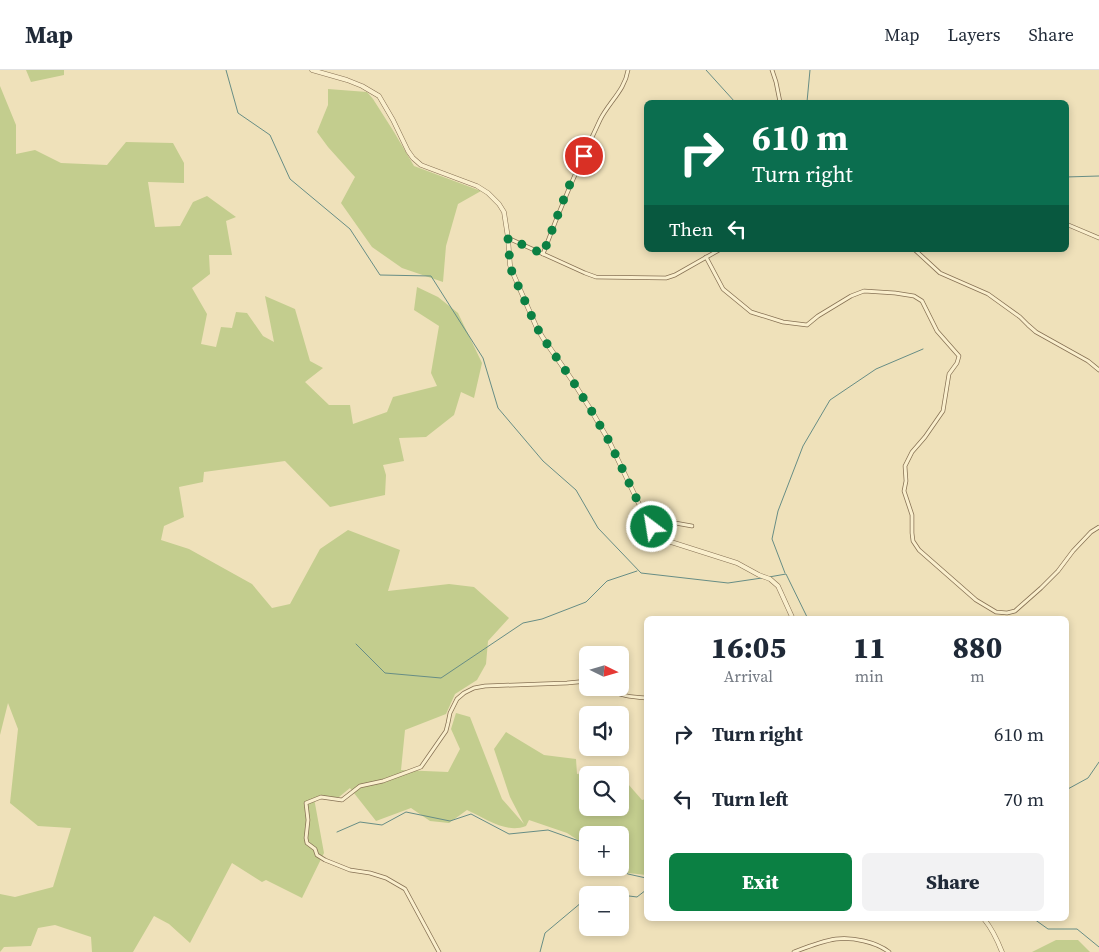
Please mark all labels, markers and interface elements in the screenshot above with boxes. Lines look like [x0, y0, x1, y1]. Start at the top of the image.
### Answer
text: Map [25, 18, 73, 51]
text: Map [884, 22, 919, 47]
text: Layers [947, 22, 1000, 47]
text: Share [1028, 22, 1074, 47]
text: 610 m [752, 114, 848, 162]
icon: right [669, 120, 734, 185]
pin [563, 135, 605, 177]
icon: arrive [570, 142, 598, 170]
text: Turn right [752, 159, 853, 189]
icon: left [723, 215, 751, 243]
text: Then [669, 216, 713, 242]
position arrow [625, 500, 677, 552]
text: 16:05 [711, 627, 786, 668]
text: 11 [853, 627, 886, 668]
text: 880 [953, 627, 1002, 668]
north arrow [579, 646, 629, 696]
map controls [579, 646, 629, 936]
text: Arrival [724, 665, 773, 687]
text: min [855, 665, 884, 687]
text: m [970, 665, 985, 687]
button: sound [579, 706, 629, 756]
icon: right [669, 720, 697, 748]
text: Turn right [712, 721, 803, 747]
text: 610 m [994, 721, 1044, 747]
button: search [579, 766, 629, 816]
icon: left [669, 785, 697, 813]
text: Turn left [712, 786, 788, 812]
text: 70 m [1003, 786, 1044, 812]
button: + [579, 826, 629, 876]
button: Exit [669, 853, 852, 911]
button: Share [862, 853, 1044, 911]
button: − [579, 886, 629, 936]

